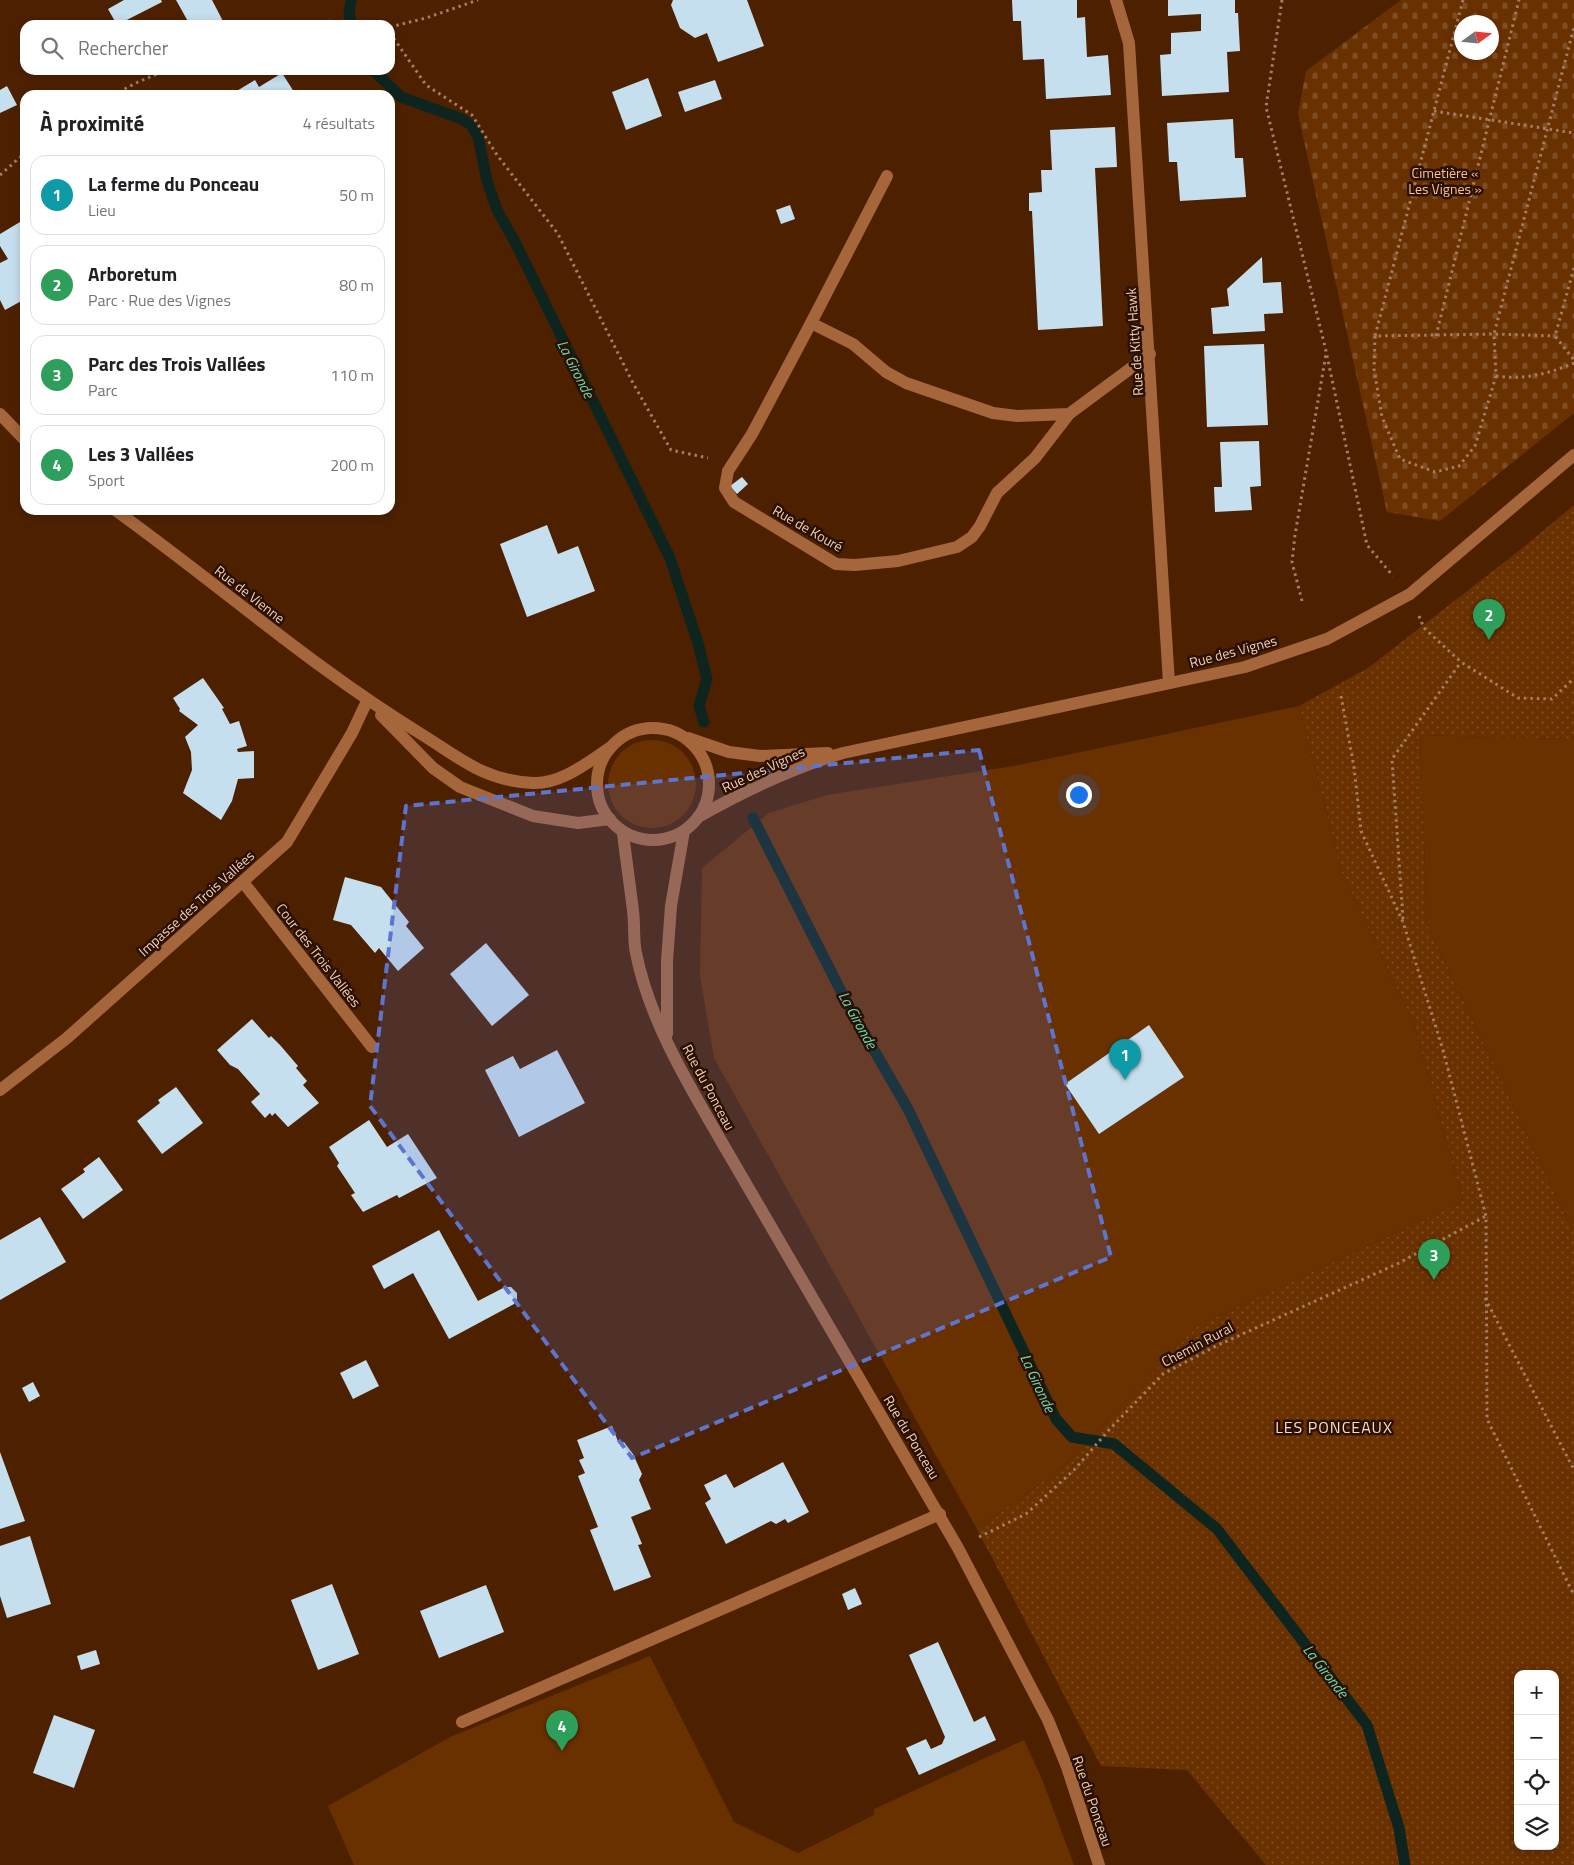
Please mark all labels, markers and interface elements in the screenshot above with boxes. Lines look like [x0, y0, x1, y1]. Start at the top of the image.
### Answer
north arrow [1454, 15, 1499, 60]
search box [20, 20, 395, 75]
text: Rechercher [78, 33, 168, 62]
icon: search [38, 34, 66, 62]
text: À proximité [40, 107, 144, 139]
text: 4 résultats [303, 111, 375, 135]
park label: Cimetière « Les Vignes » [1408, 162, 1482, 199]
text: La ferme du Ponceau [88, 169, 259, 198]
text: 1 [53, 183, 61, 207]
text: 50 m [339, 183, 374, 207]
text: Lieu [88, 198, 116, 222]
text: Arboretum [88, 259, 177, 288]
text: 2 [53, 273, 61, 297]
text: 80 m [339, 273, 374, 297]
street label: Rue de Kitty Hawk [1120, 287, 1148, 397]
text: Parc · Rue des Vignes [88, 288, 231, 312]
water label: La Gironde [552, 336, 601, 403]
text: Parc des Trois Vallées [88, 349, 265, 378]
text: 3 [53, 363, 61, 387]
text: 110 m [330, 363, 374, 387]
text: Parc [88, 378, 118, 402]
text: Les 3 Vallées [88, 439, 194, 468]
text: 4 [53, 453, 61, 477]
text: 200 m [330, 453, 374, 477]
text: Sport [88, 468, 125, 492]
street label: Rue de Kouré [769, 499, 847, 557]
street label: Rue de Vienne [210, 560, 290, 628]
pin: 2 [1473, 599, 1505, 640]
street label: Rue des Vignes [1187, 629, 1279, 673]
street label: Rue des Vignes [718, 741, 808, 797]
your location [1066, 782, 1092, 808]
street label: Impasse des Trois Vallées [133, 845, 259, 961]
street label: Cour des Trois Vallées [272, 898, 366, 1012]
water label: La Gironde [833, 987, 884, 1054]
pin: 1 [1109, 1039, 1141, 1080]
street label: Rue du Ponceau [677, 1040, 741, 1134]
pin: 3 [1418, 1239, 1450, 1280]
street label: Chemin Rural [1157, 1316, 1237, 1372]
water label: La Gironde [1014, 1350, 1062, 1417]
street label: Rue du Ponceau [879, 1391, 945, 1483]
district label: LES PONCEAUX [1275, 1415, 1393, 1439]
water label: La Gironde [1298, 1639, 1355, 1704]
map controls [1514, 1670, 1559, 1850]
button: + [1514, 1670, 1559, 1715]
pin: 4 [546, 1710, 578, 1751]
button: − [1514, 1715, 1559, 1760]
street label: Rue du Ponceau [1068, 1753, 1118, 1849]
button: locate [1514, 1760, 1559, 1805]
button: layers [1514, 1805, 1559, 1850]

